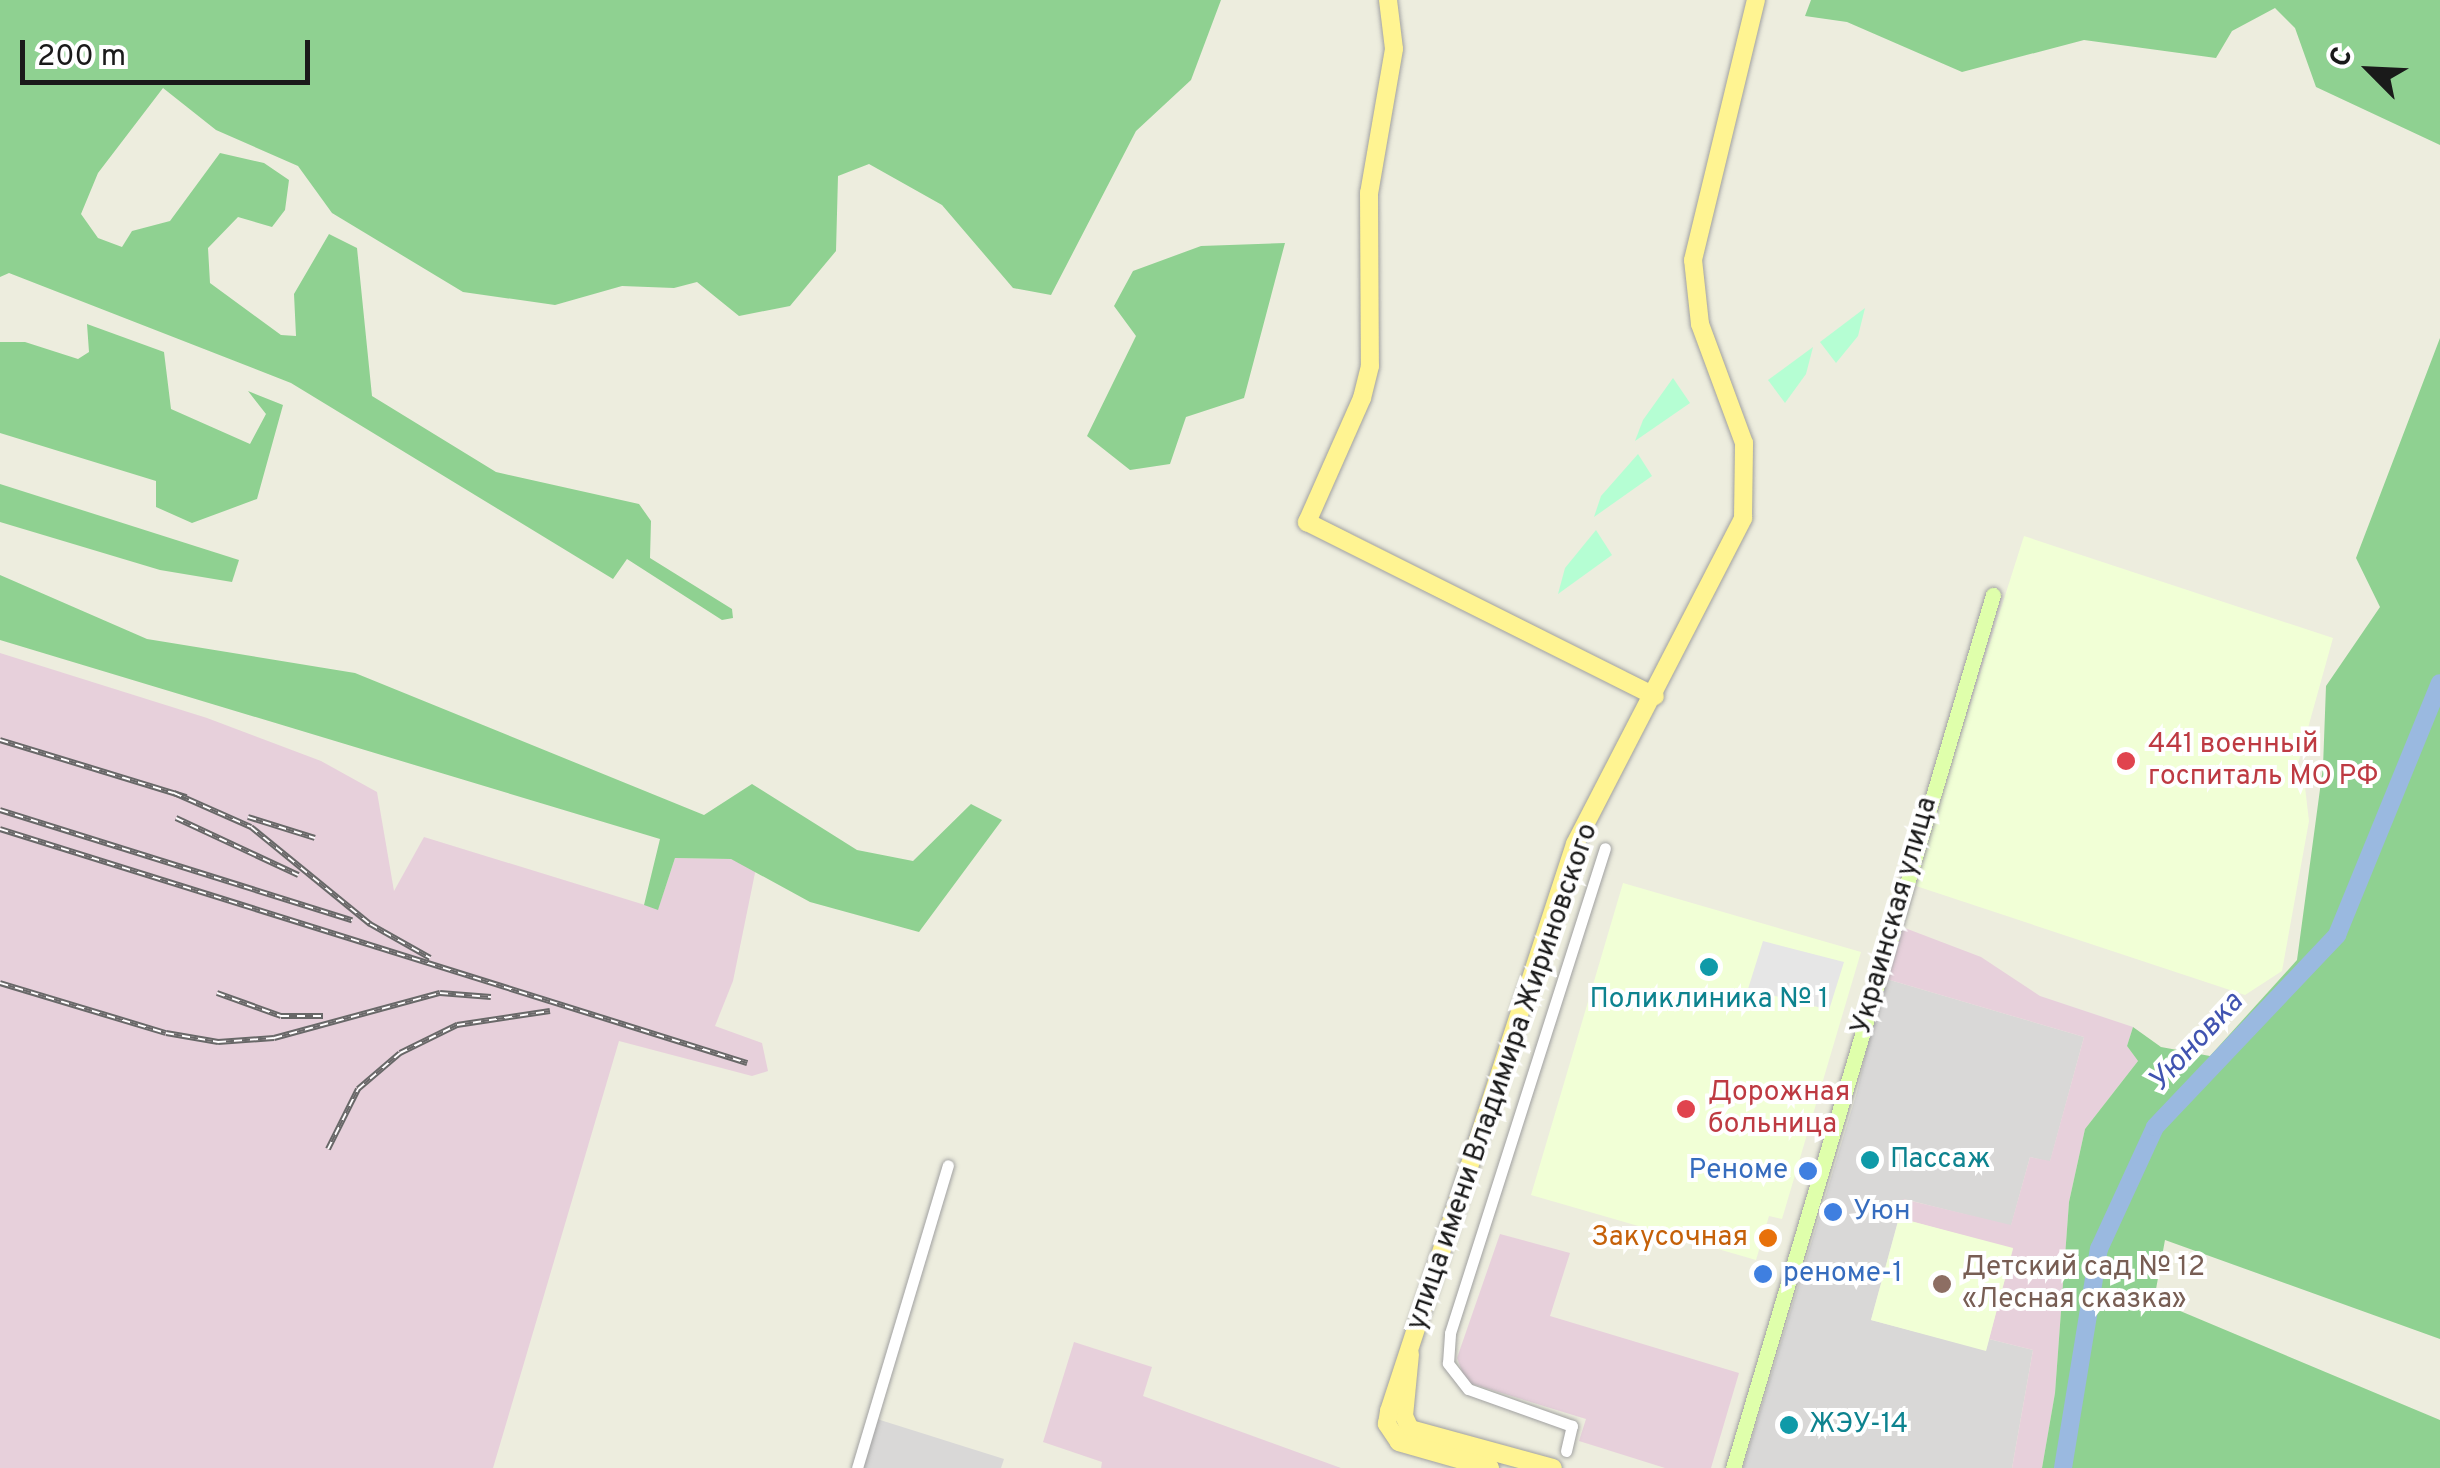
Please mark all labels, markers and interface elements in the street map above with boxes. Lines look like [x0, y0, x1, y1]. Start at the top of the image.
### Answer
scale bar [25, 20, 315, 82]
north arrow [2320, 20, 2420, 120]
text: 200 m [37, 39, 126, 76]
text: С [2323, 42, 2363, 73]
place label: 441 военный госпиталь МО РФ [2148, 728, 2378, 794]
marker: 441 военный госпиталь МО РФ [2113, 748, 2139, 774]
street label: Украинская улица [1845, 793, 1945, 1039]
street label: улица имени Владимира Жириновского [1400, 819, 1606, 1335]
marker: Поликлиника № 1 [1698, 956, 1720, 978]
place label: Поликлиника № 1 [1589, 983, 1829, 1017]
water label: Уюновка [2142, 986, 2252, 1100]
place label: Дорожная больница [1708, 1076, 1850, 1142]
marker: Дорожная больница [1673, 1096, 1699, 1122]
place label: Пассаж [1890, 1143, 1990, 1177]
marker: Пассаж [1859, 1149, 1881, 1171]
place label: Реноме [1689, 1154, 1788, 1188]
marker: Реноме [1797, 1160, 1819, 1182]
place label: Уюн [1853, 1195, 1911, 1229]
marker: Уюн [1822, 1201, 1844, 1223]
place label: Закусочная [1591, 1221, 1748, 1255]
marker: Закусочная [1757, 1227, 1779, 1249]
place label: Детский сад № 12 «Лесная сказка» [1962, 1251, 2205, 1317]
place label: реноме-1 [1783, 1257, 1903, 1291]
marker: реноме-1 [1752, 1263, 1774, 1285]
marker: Детский сад № 12 «Лесная сказка» [1931, 1273, 1953, 1295]
place label: ЖЭУ-14 [1809, 1408, 1908, 1442]
marker: ЖЭУ-14 [1778, 1414, 1800, 1436]

